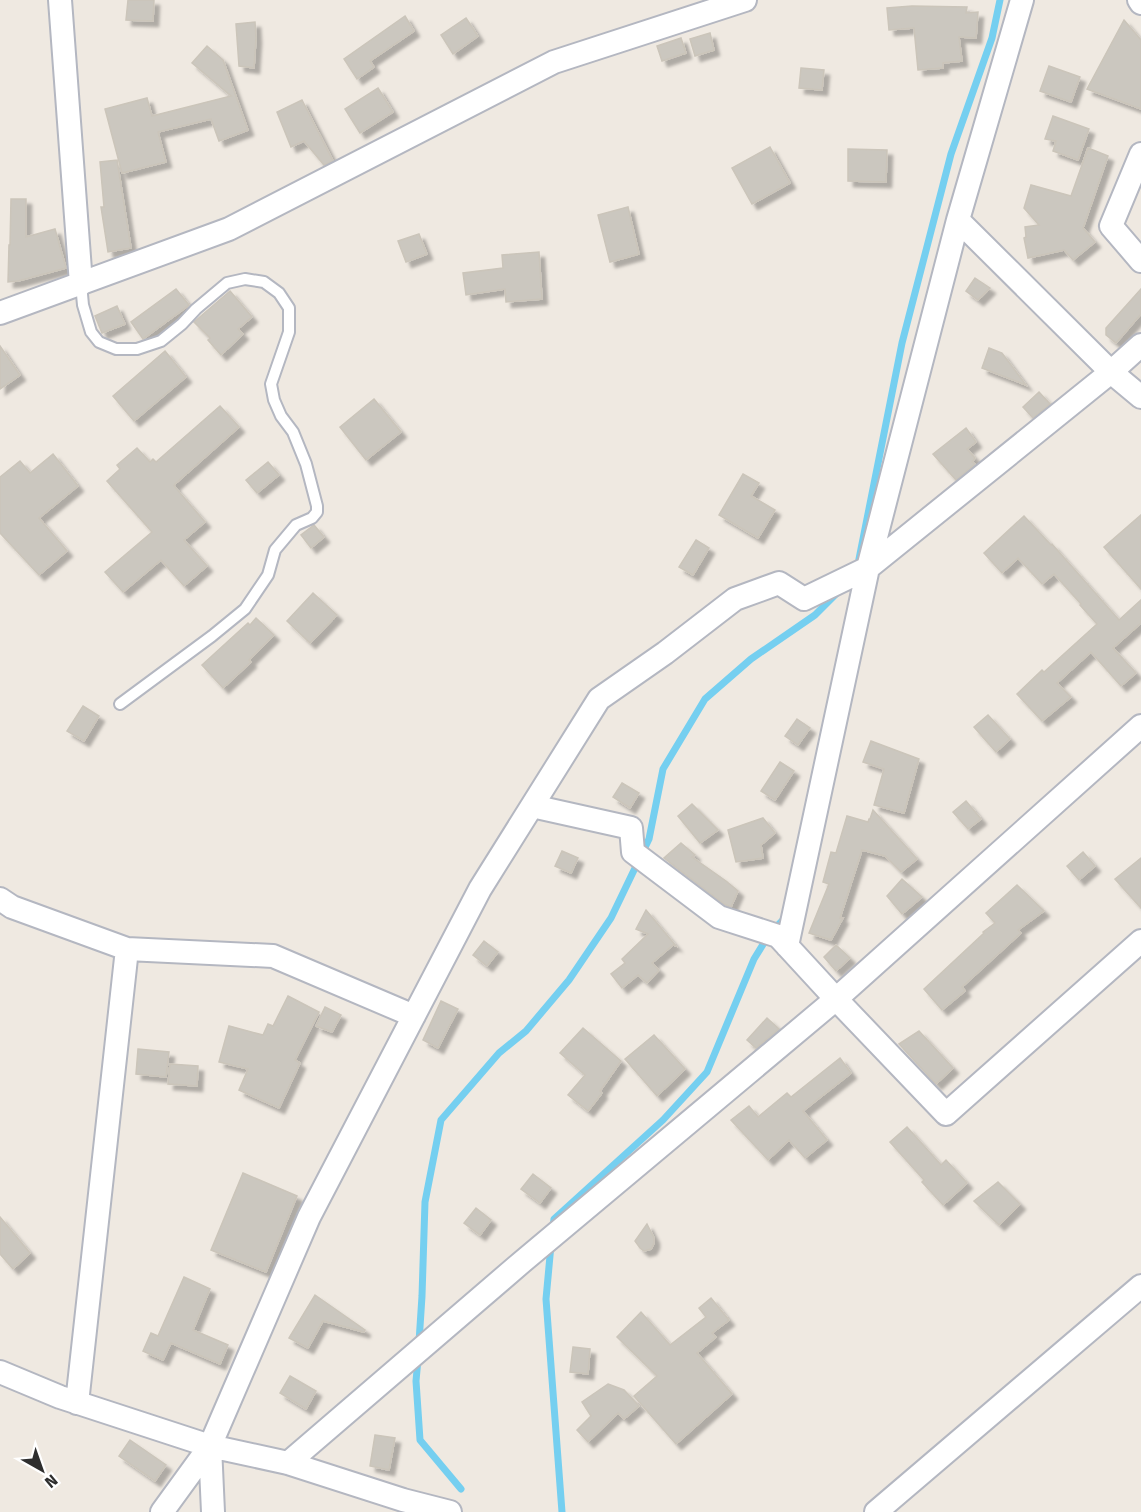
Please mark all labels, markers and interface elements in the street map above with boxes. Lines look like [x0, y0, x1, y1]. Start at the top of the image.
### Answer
north arrow [12, 1440, 72, 1500]
text: N [41, 1470, 61, 1492]

